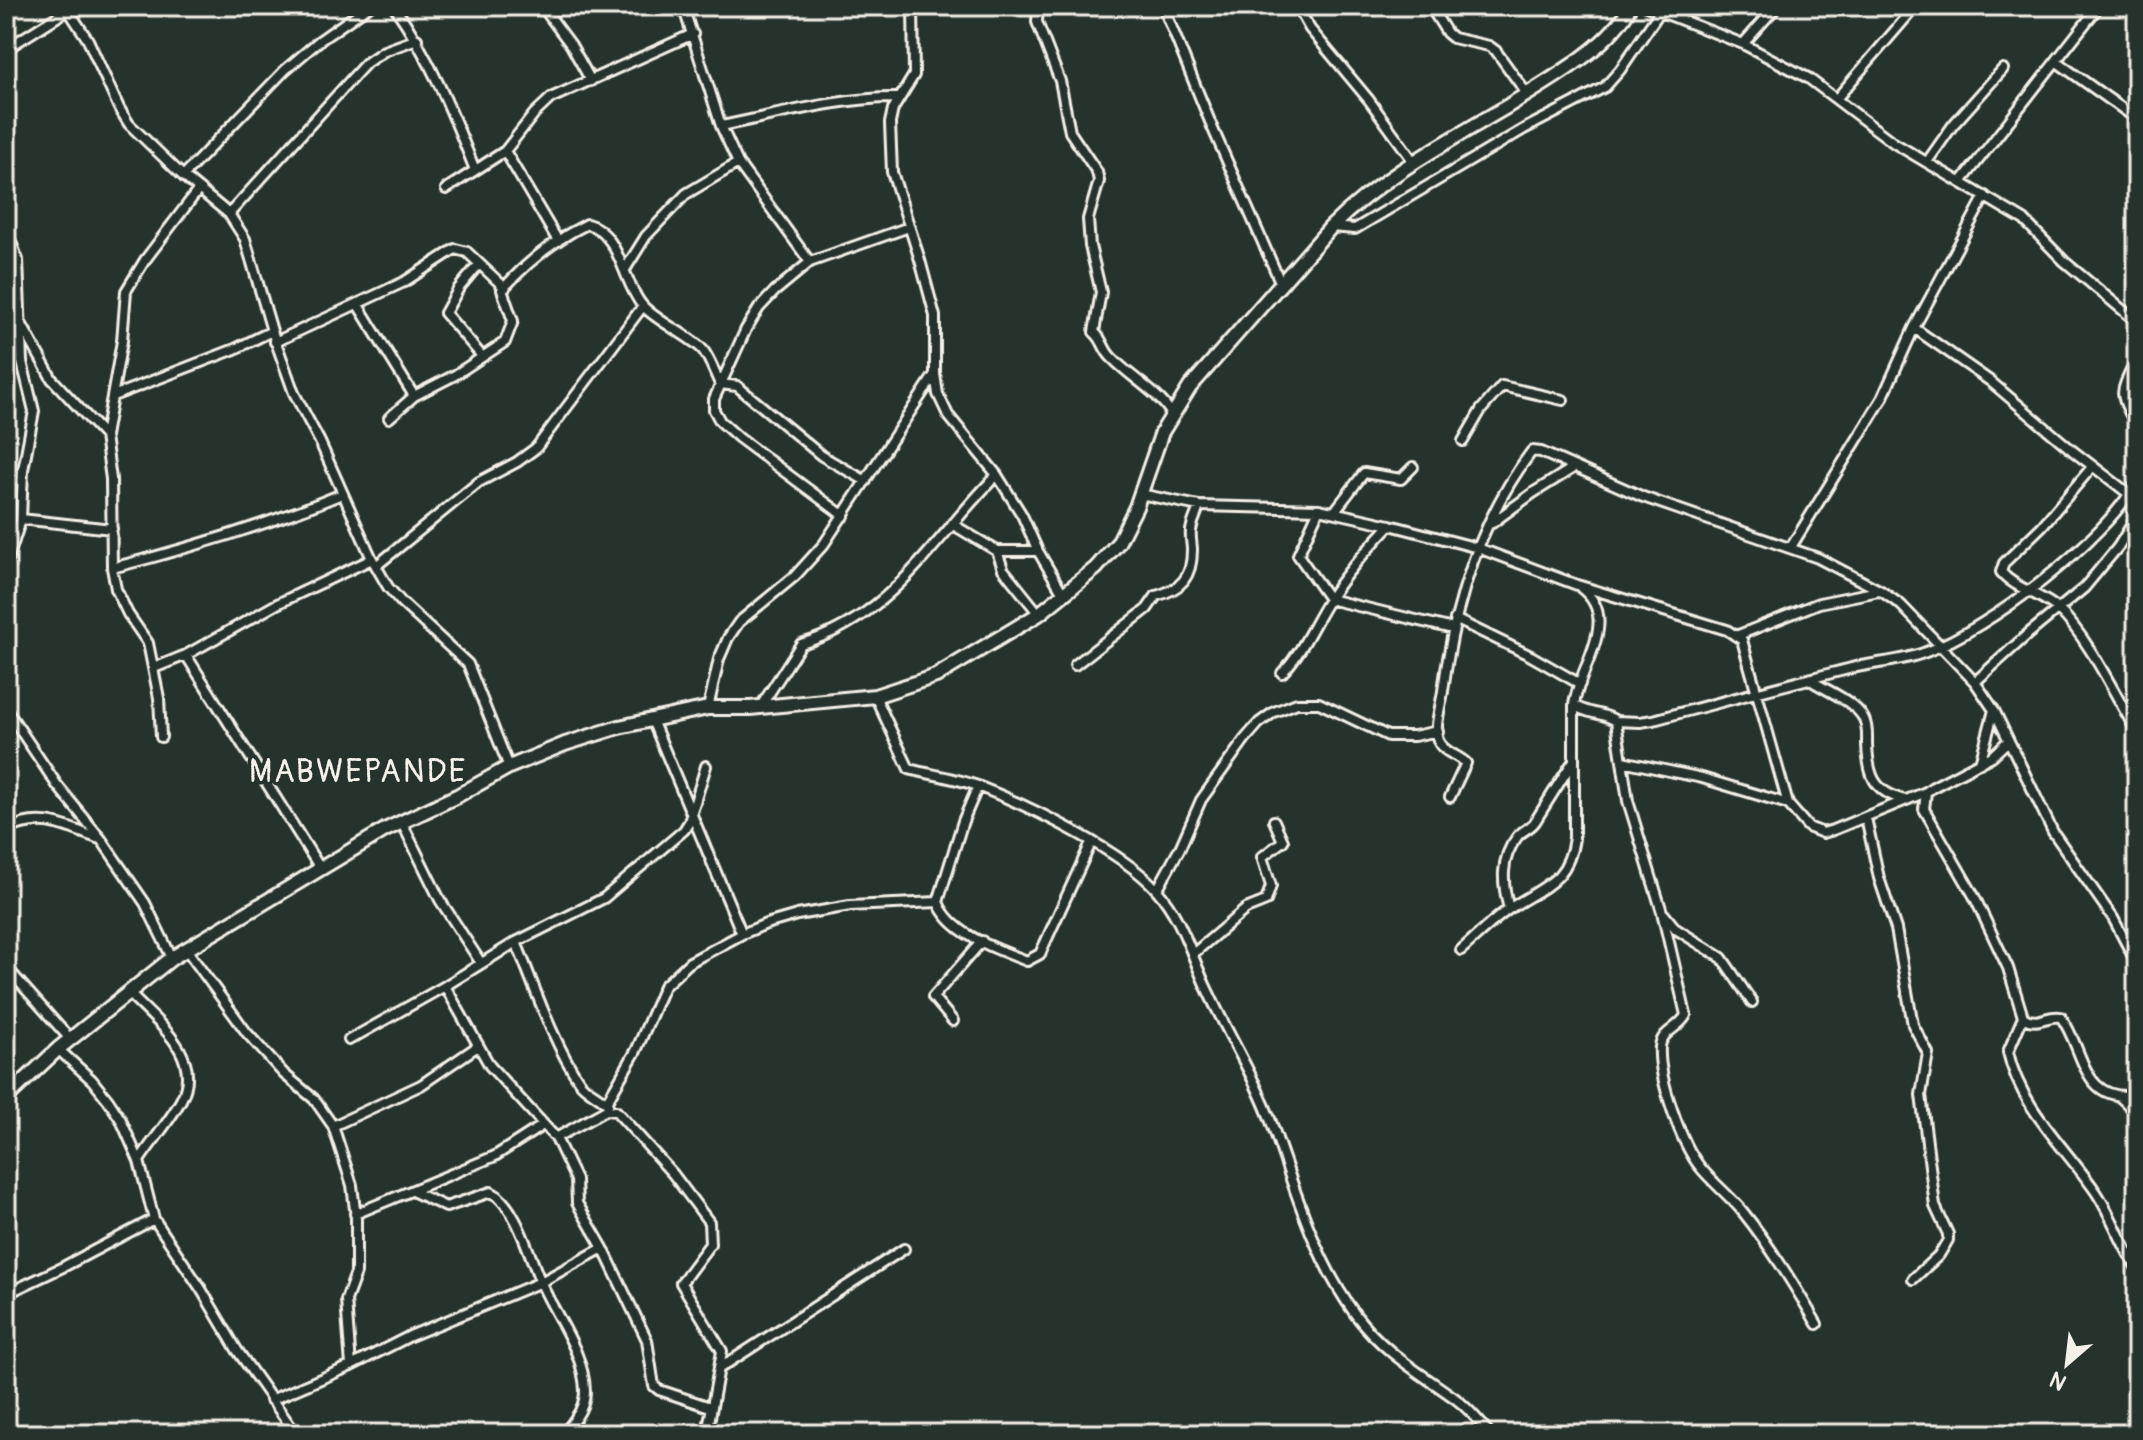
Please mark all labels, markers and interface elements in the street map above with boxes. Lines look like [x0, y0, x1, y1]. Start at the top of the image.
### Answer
district label: MABWEPANDE [249, 752, 467, 792]
north arrow [2027, 1324, 2107, 1404]
text: N [2045, 1365, 2071, 1397]

